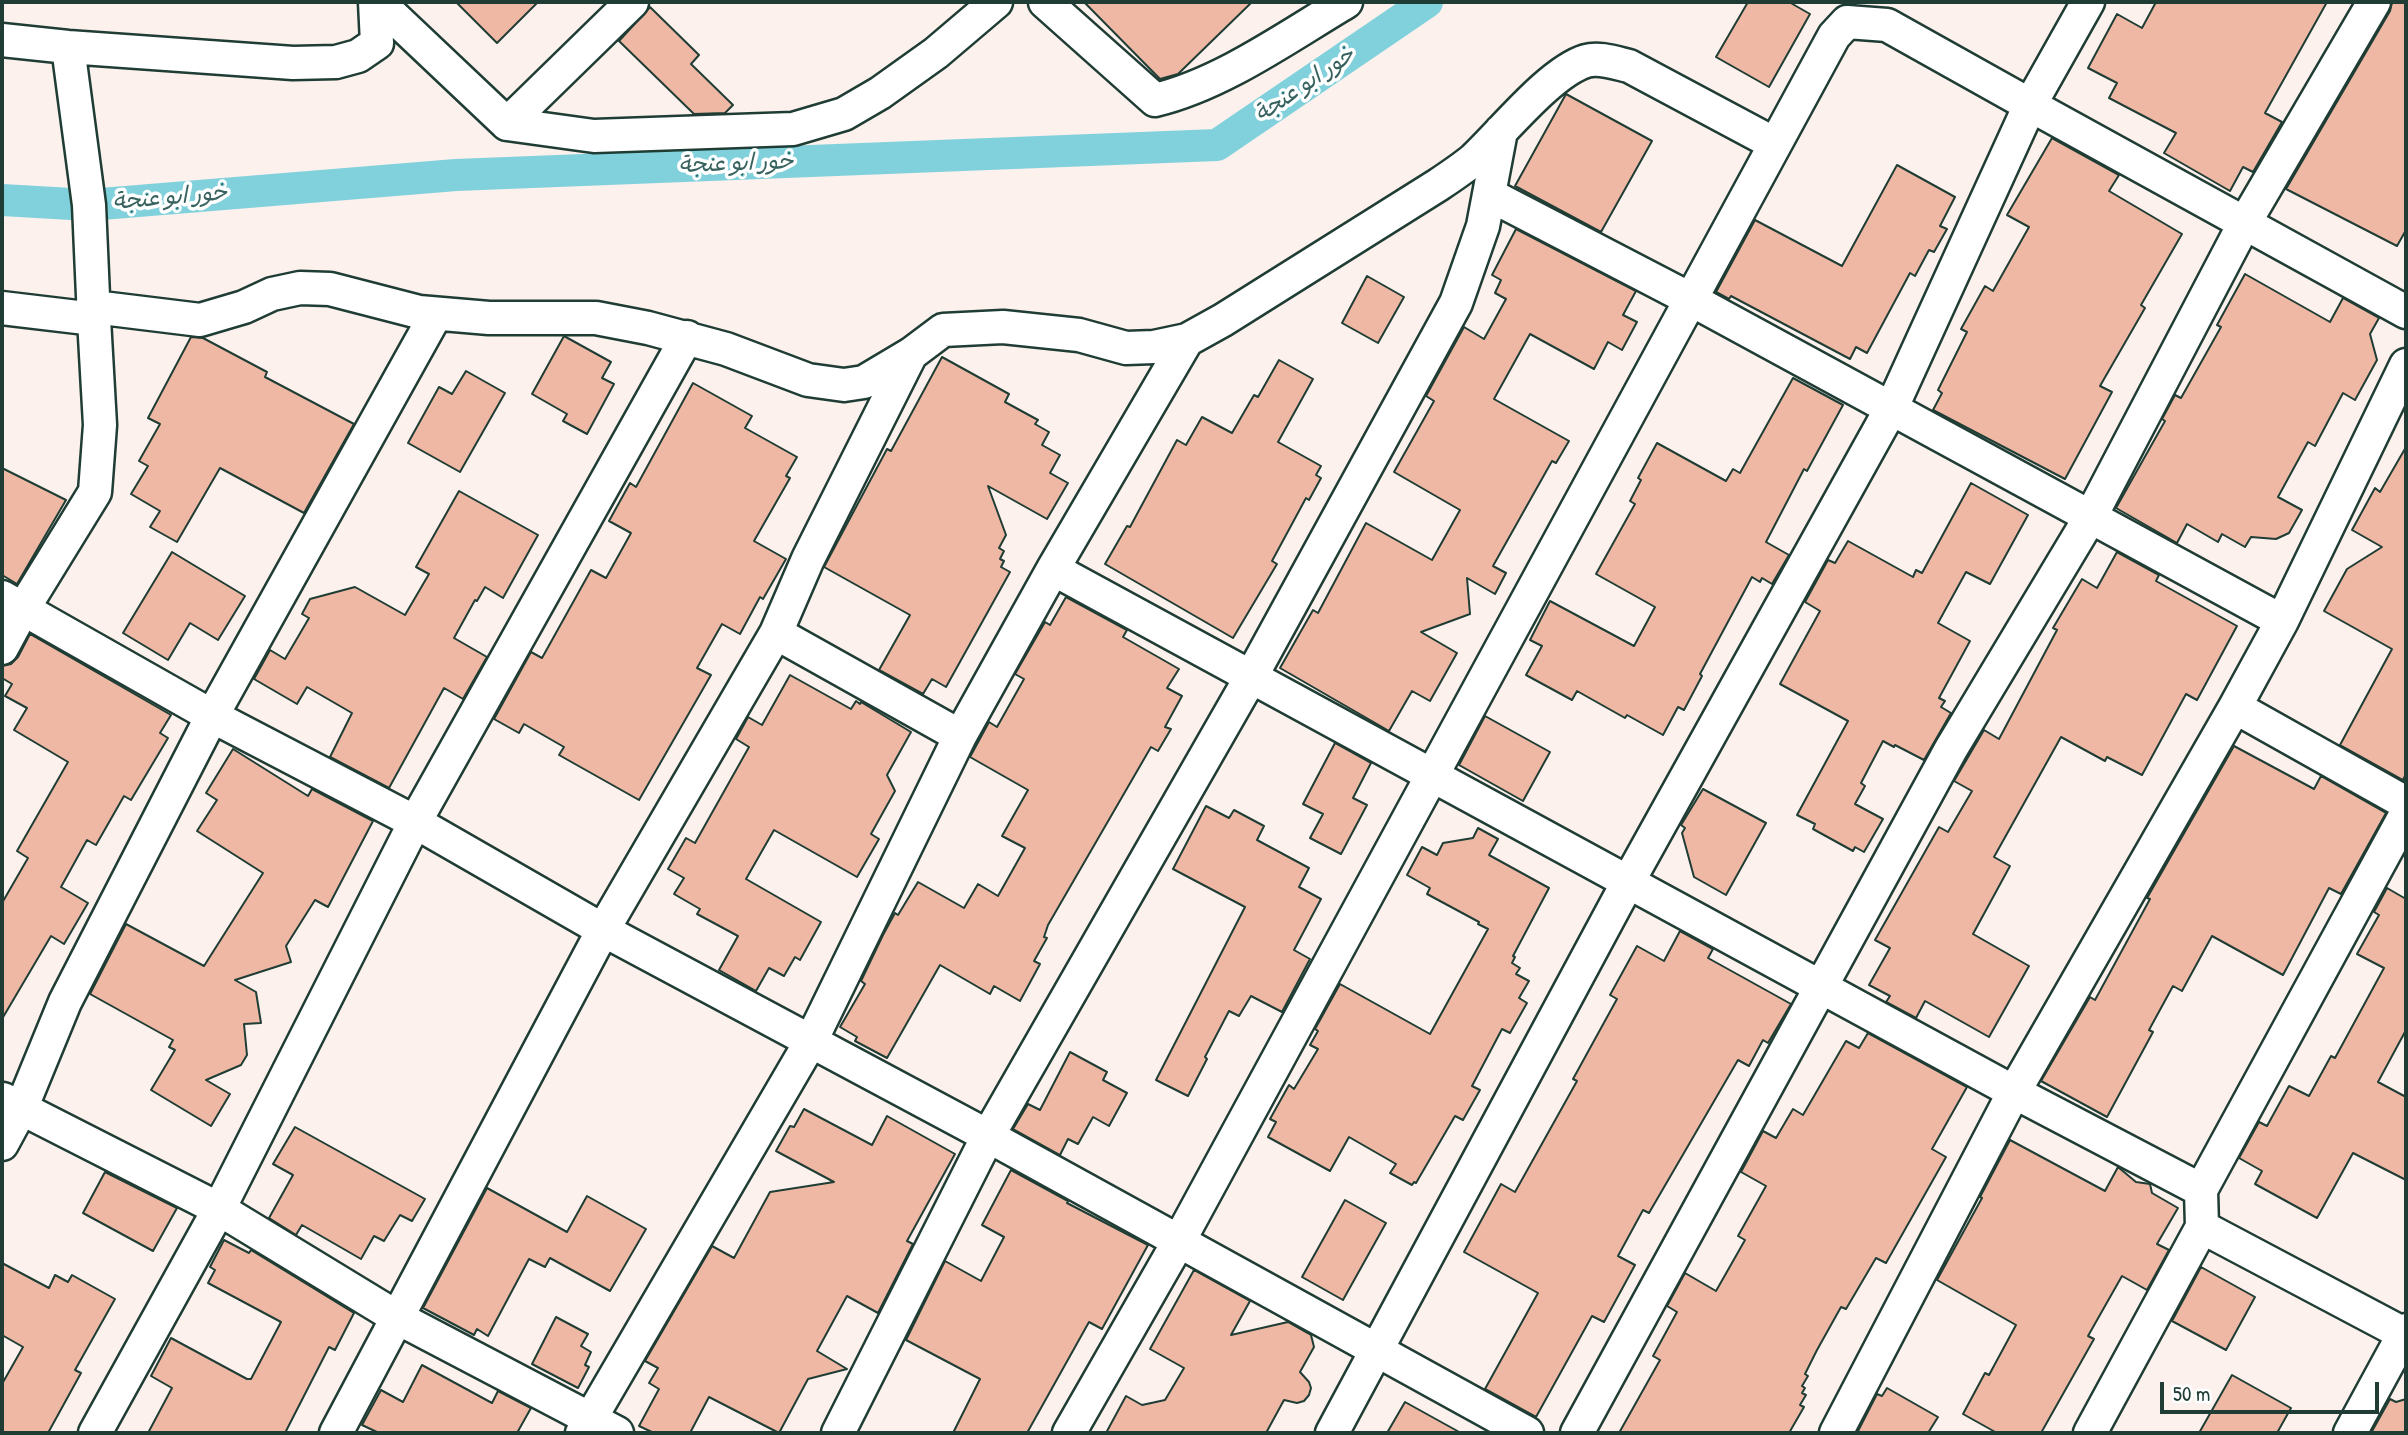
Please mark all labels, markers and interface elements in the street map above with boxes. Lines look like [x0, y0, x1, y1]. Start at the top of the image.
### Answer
water label: خور ابو عنجة [1250, 41, 1360, 129]
water label: خور ابو عنجة [678, 148, 794, 180]
water label: خور ابو عنجة [112, 179, 228, 217]
scale bar [2163, 1368, 2382, 1412]
text: 50 m [2173, 1379, 2210, 1408]

